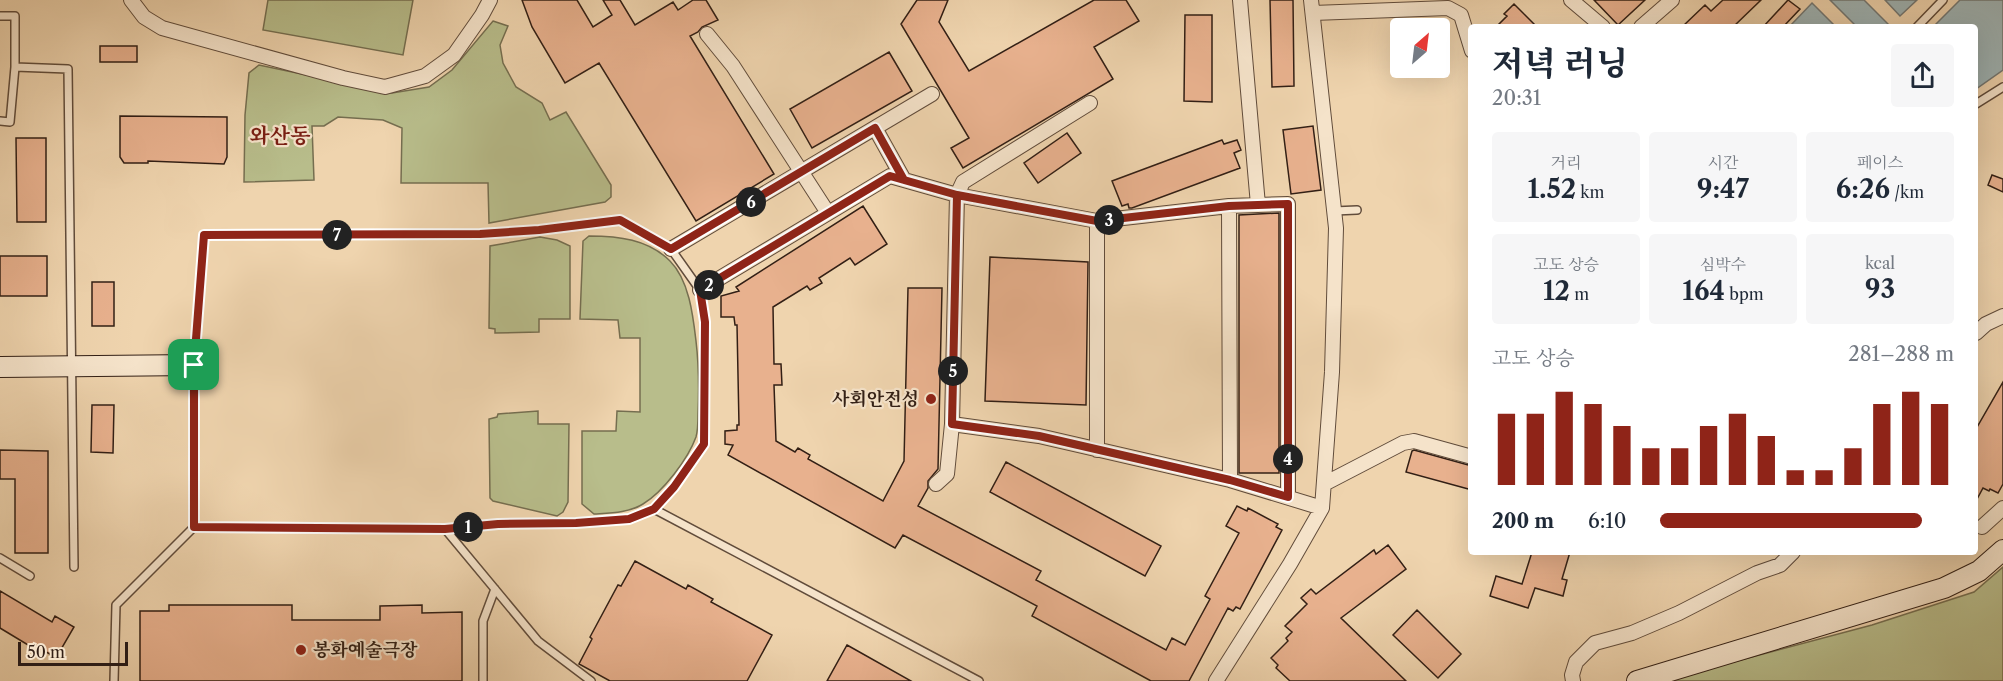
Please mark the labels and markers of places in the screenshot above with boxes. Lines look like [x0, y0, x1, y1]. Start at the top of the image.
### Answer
pin: 6 [736, 187, 766, 217]
pin: 3 [1094, 205, 1124, 235]
pin: 7 [322, 220, 352, 250]
pin: 2 [694, 270, 724, 300]
pin [168, 339, 219, 390]
pin: 5 [938, 356, 968, 386]
place label: 사회안전성 [832, 388, 919, 410]
marker: 사회안전성 [924, 392, 938, 406]
pin: 4 [1273, 444, 1303, 474]
pin: 1 [453, 512, 483, 542]
place label: 봉화예술극장 [313, 639, 418, 661]
marker: 봉화예술극장 [294, 643, 308, 657]

